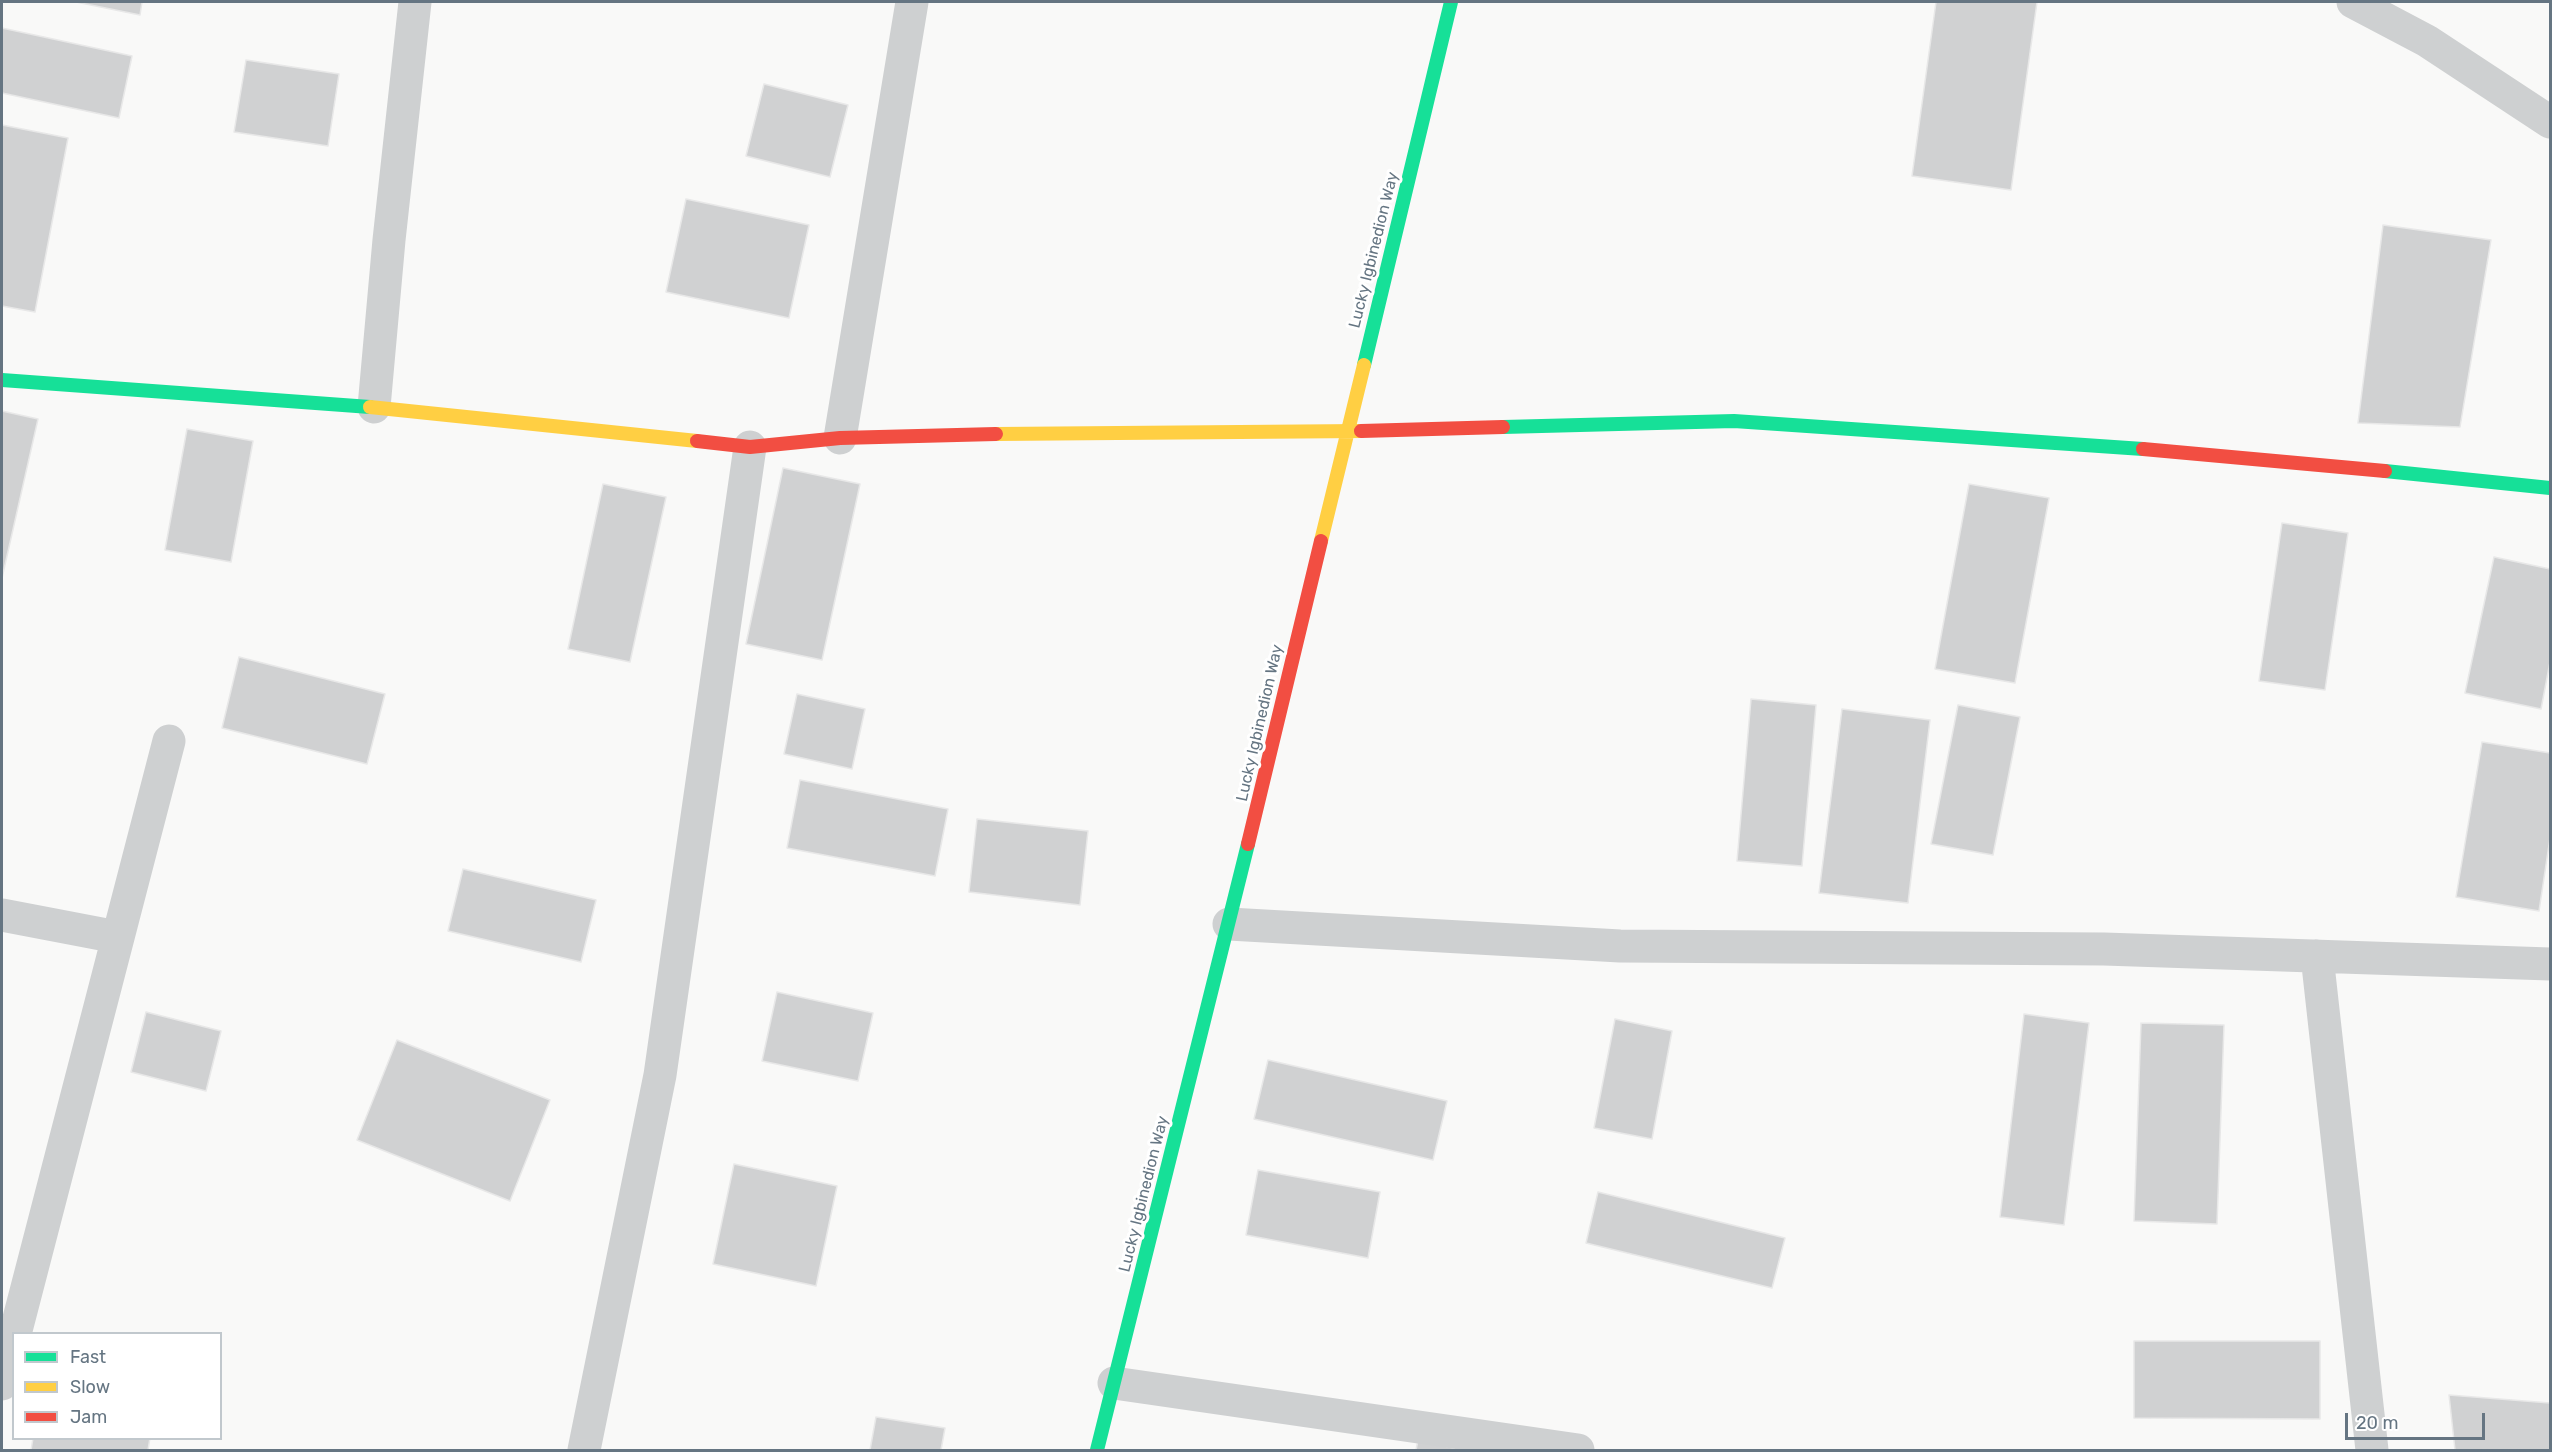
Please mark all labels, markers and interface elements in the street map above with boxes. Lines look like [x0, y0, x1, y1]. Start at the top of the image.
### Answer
street label: Lucky Igbinedion Way [1345, 170, 1403, 330]
street label: Lucky Igbinedion Way [1233, 643, 1287, 803]
street label: Lucky Igbinedion Way [1115, 1114, 1173, 1274]
legend [12, 1332, 222, 1440]
text: Fast [70, 1346, 106, 1368]
text: Slow [70, 1376, 110, 1398]
scale bar [2348, 1401, 2488, 1439]
text: Jam [70, 1406, 107, 1428]
text: 20 m [2356, 1412, 2398, 1434]

